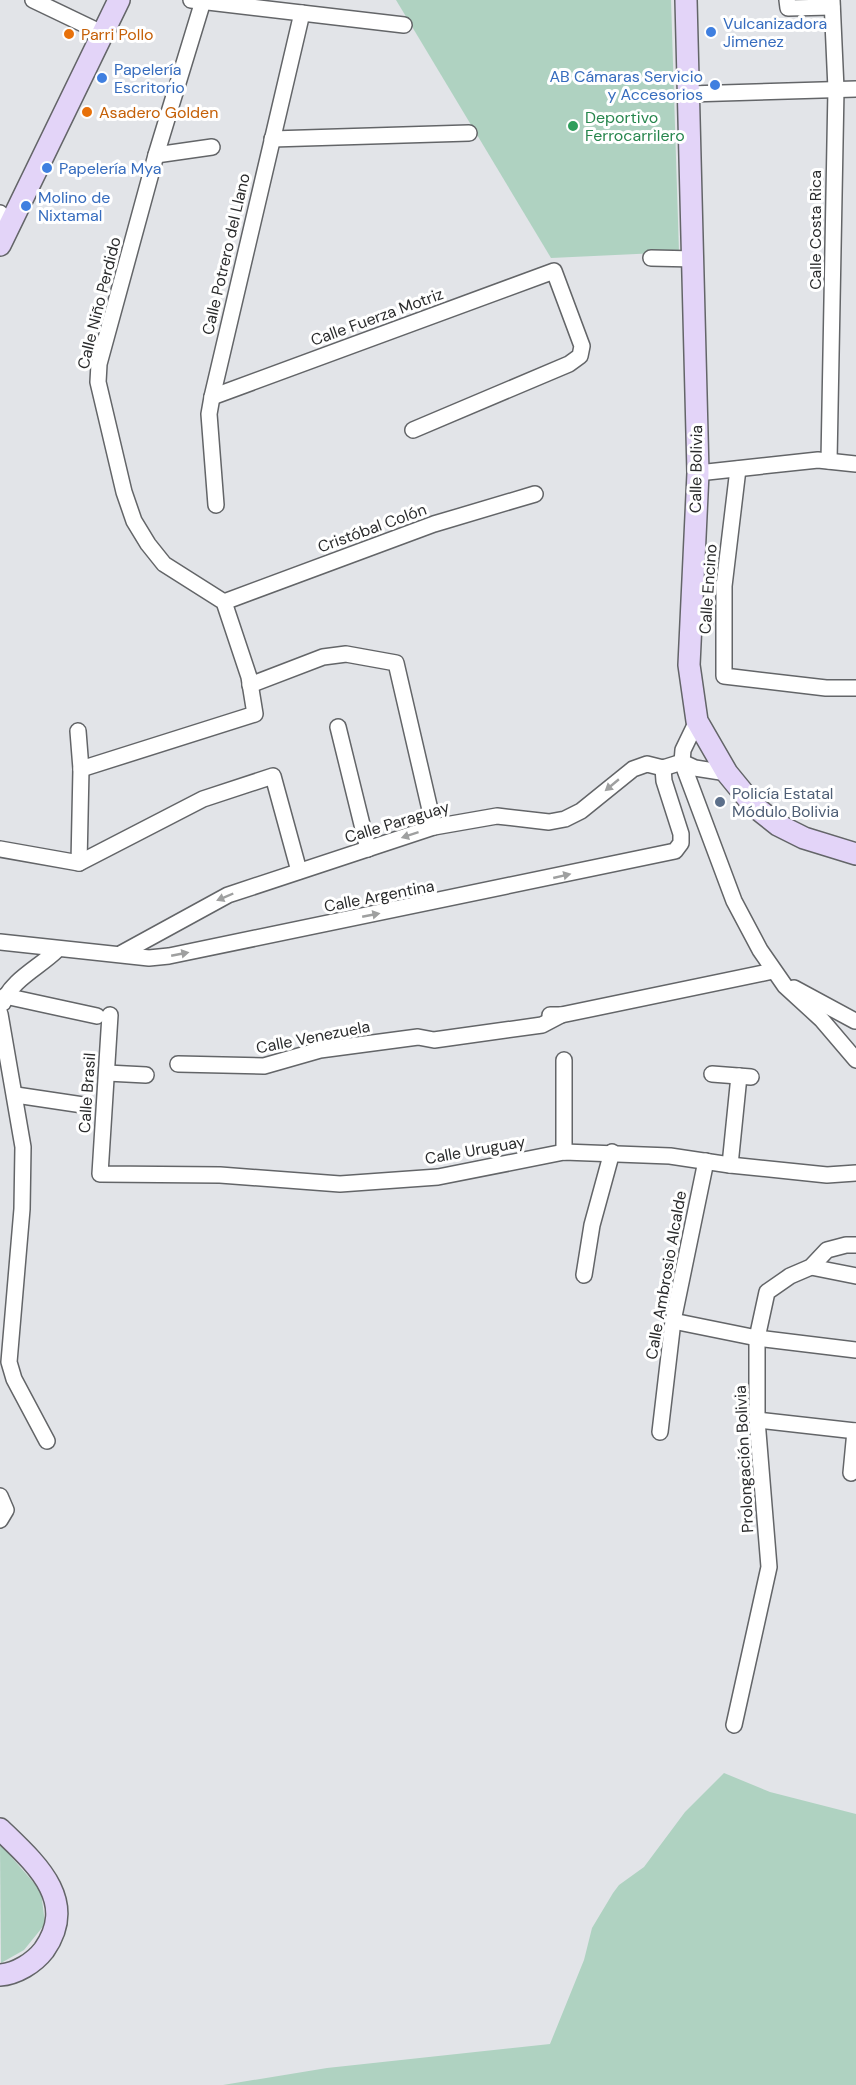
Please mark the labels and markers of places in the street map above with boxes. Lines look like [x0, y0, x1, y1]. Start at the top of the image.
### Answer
place label: Vulcanizadora Jimenez [723, 13, 827, 52]
place label: Parri Pollo [81, 24, 153, 45]
marker: Vulcanizadora Jimenez [704, 25, 718, 39]
marker: Parri Pollo [62, 27, 76, 41]
place label: Papelería Escritorio [114, 59, 185, 98]
place label: AB Cámaras Servicio y Accesorios [549, 66, 703, 105]
marker: Papelería Escritorio [95, 71, 109, 85]
marker: AB Cámaras Servicio y Accesorios [708, 78, 722, 92]
place label: Asadero Golden [99, 102, 218, 123]
marker: Asadero Golden [80, 105, 94, 119]
place label: Deportivo Ferrocarrilero [585, 107, 685, 146]
marker: Deportivo Ferrocarrilero [566, 119, 580, 133]
place label: Papelería Mya [59, 158, 161, 179]
marker: Papelería Mya [40, 161, 54, 175]
place label: Molino de Nixtamal [38, 187, 110, 226]
marker: Molino de Nixtamal [19, 199, 33, 213]
place label: Policía Estatal Módulo Bolivia [732, 783, 839, 822]
marker: Policía Estatal Módulo Bolivia [713, 795, 727, 809]

